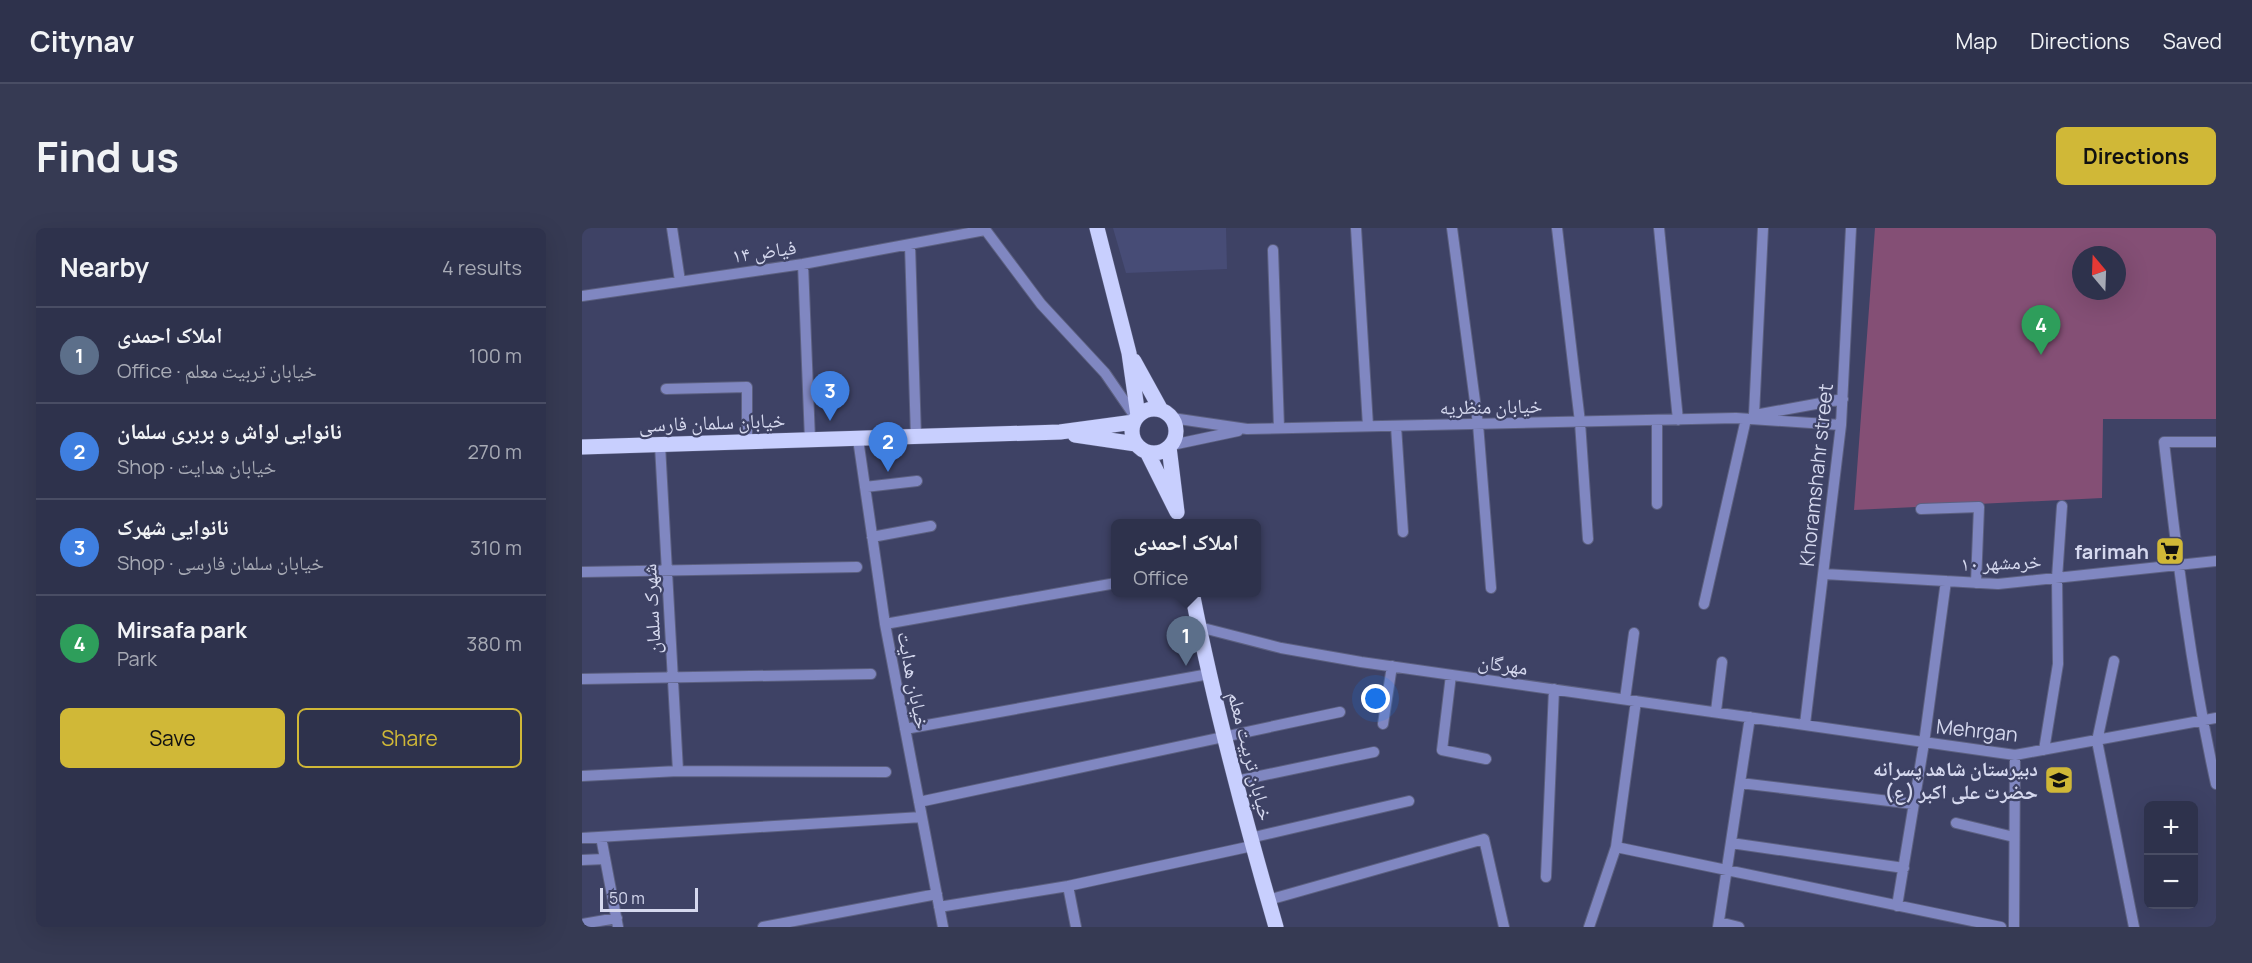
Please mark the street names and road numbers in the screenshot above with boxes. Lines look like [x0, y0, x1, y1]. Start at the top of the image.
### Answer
street label: فیاض ۱۴ [730, 233, 798, 269]
street label: Khoramshahr street [1793, 382, 1839, 568]
street label: خیابان منظریه [1439, 392, 1543, 420]
street label: خیابان سلمان فارسی [638, 406, 786, 438]
street label: خرمشهر ۱۰ [1960, 547, 2042, 577]
street label: شهرک سلمان [635, 563, 667, 655]
street label: خیابان هدایت [891, 629, 937, 731]
street label: مهرگان [1476, 647, 1530, 681]
street label: خیابان تربیت معلم [1221, 689, 1280, 824]
street label: Mehrgan [1935, 712, 2019, 748]

